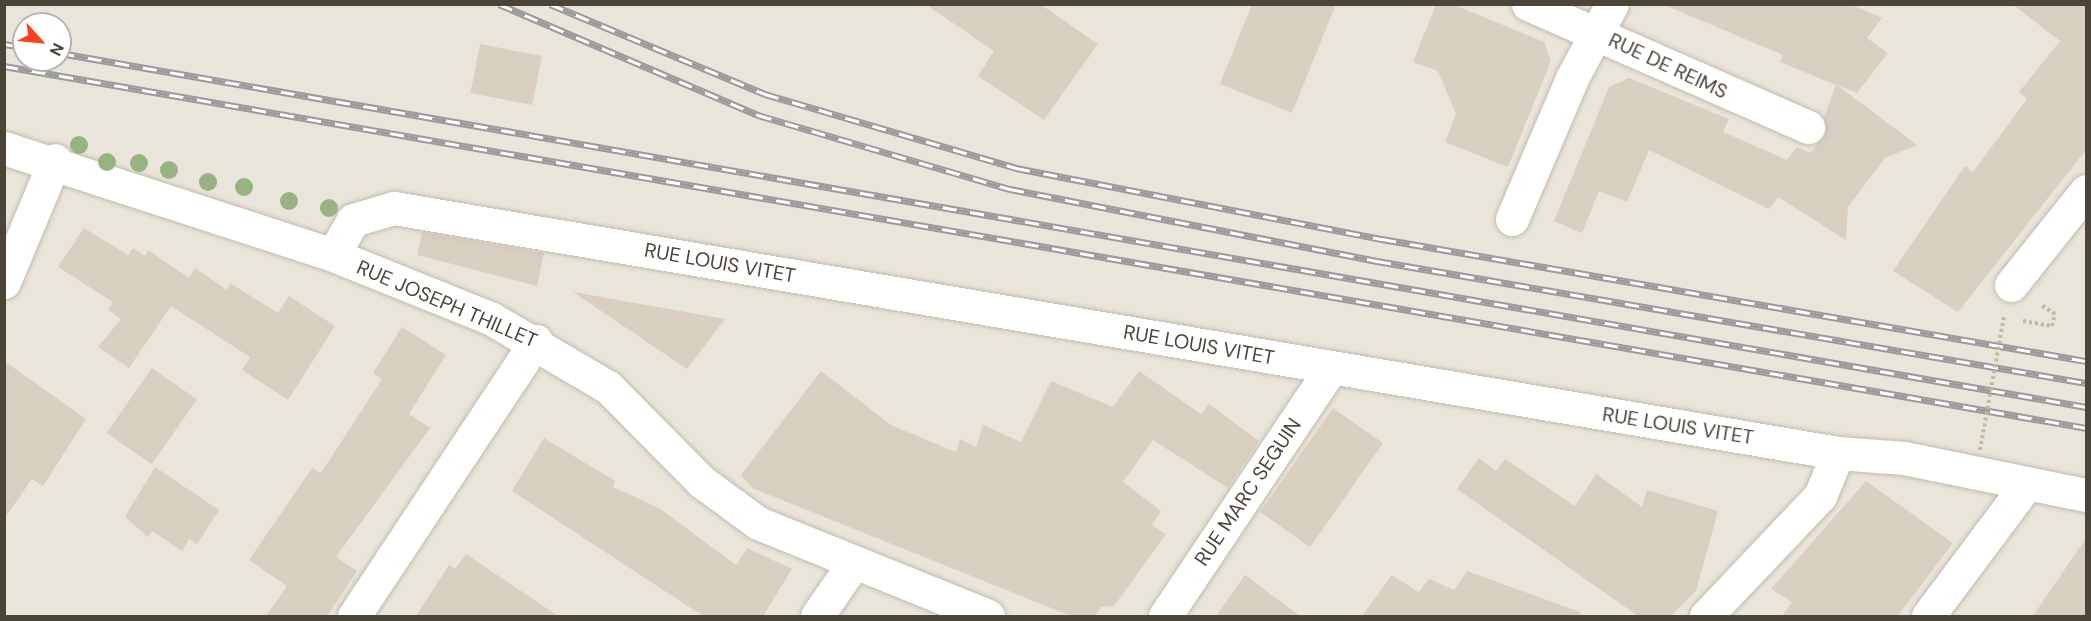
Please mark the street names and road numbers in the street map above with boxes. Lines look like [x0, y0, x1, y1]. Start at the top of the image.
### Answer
street label: RUE DE REIMS [1605, 28, 1731, 104]
street label: RUE LOUIS VITET [643, 238, 797, 288]
street label: RUE JOSEPH THILLET [353, 255, 541, 353]
street label: RUE LOUIS VITET [1122, 320, 1276, 370]
street label: RUE LOUIS VITET [1601, 402, 1755, 450]
street label: RUE MARC SEGUIN [1190, 414, 1306, 570]

